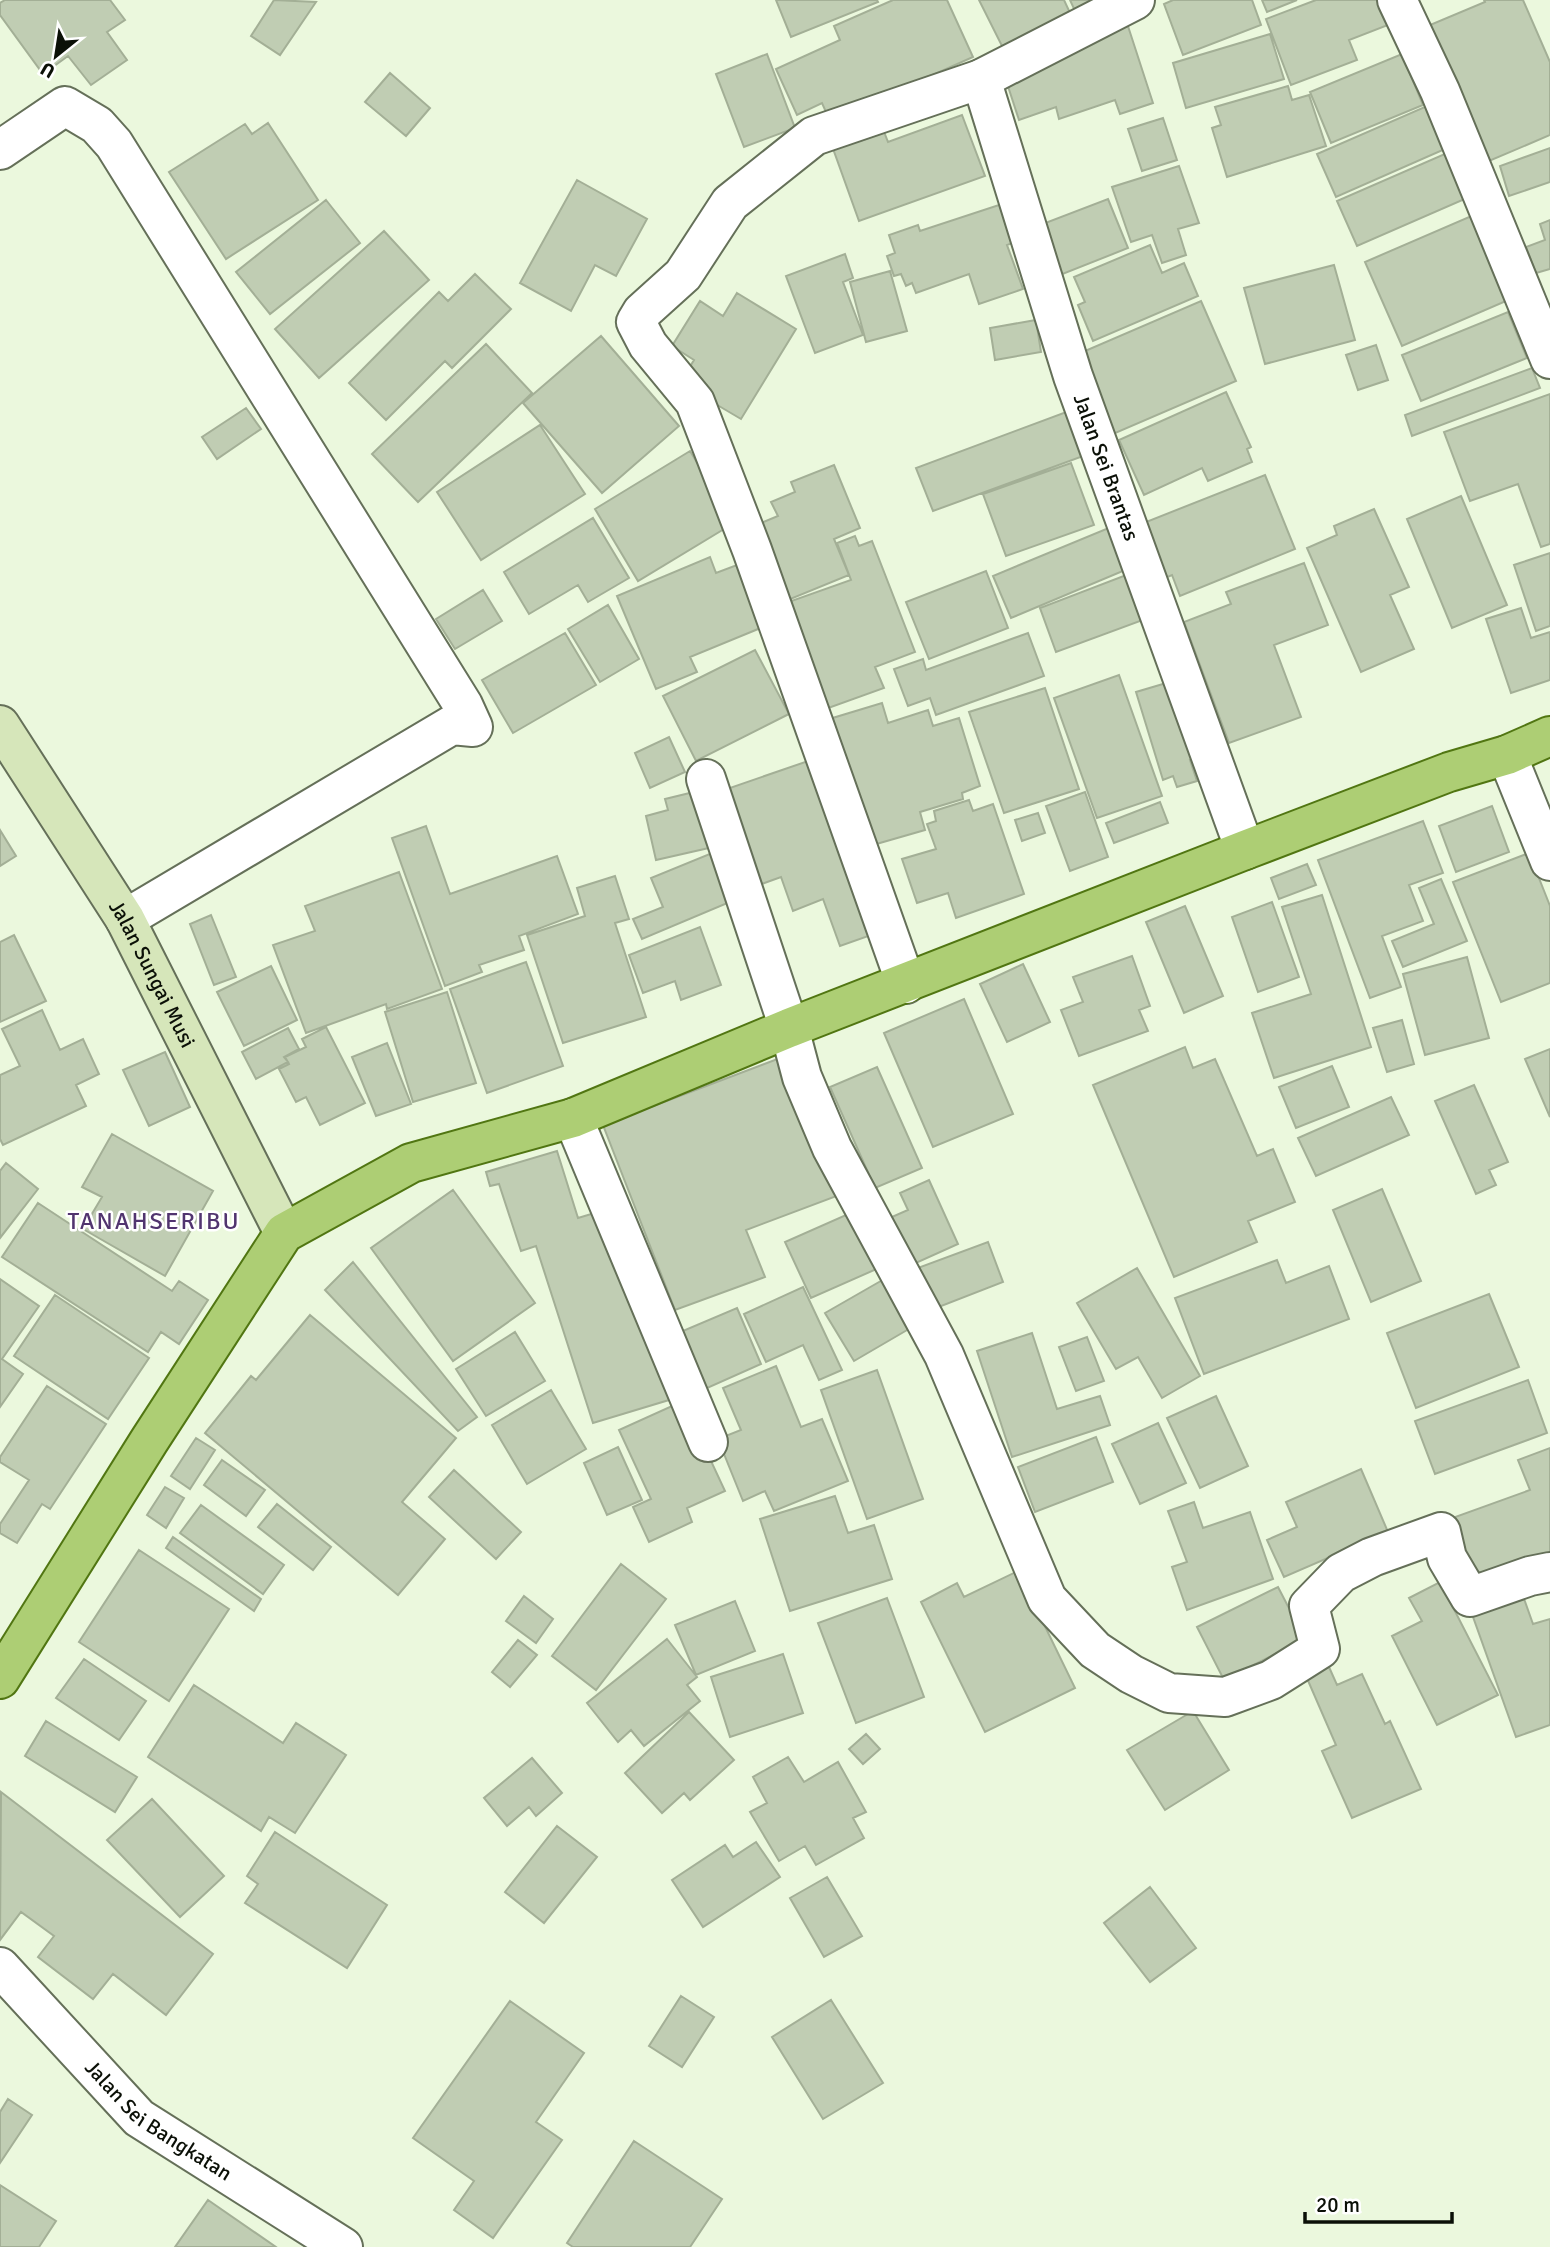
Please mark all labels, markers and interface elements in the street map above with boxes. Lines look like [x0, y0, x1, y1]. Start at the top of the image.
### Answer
north arrow [21, 21, 91, 91]
text: U [36, 56, 60, 83]
street label: Jalan Sei Brantas [1068, 390, 1145, 544]
street label: Jalan Sungai Musi [103, 895, 201, 1052]
district label: TANAHSERIBU [67, 1206, 241, 1236]
street label: Jalan Sei Bangkatan [79, 2055, 237, 2186]
scale bar [1305, 2180, 1452, 2224]
text: 20 m [1316, 2192, 1360, 2218]

